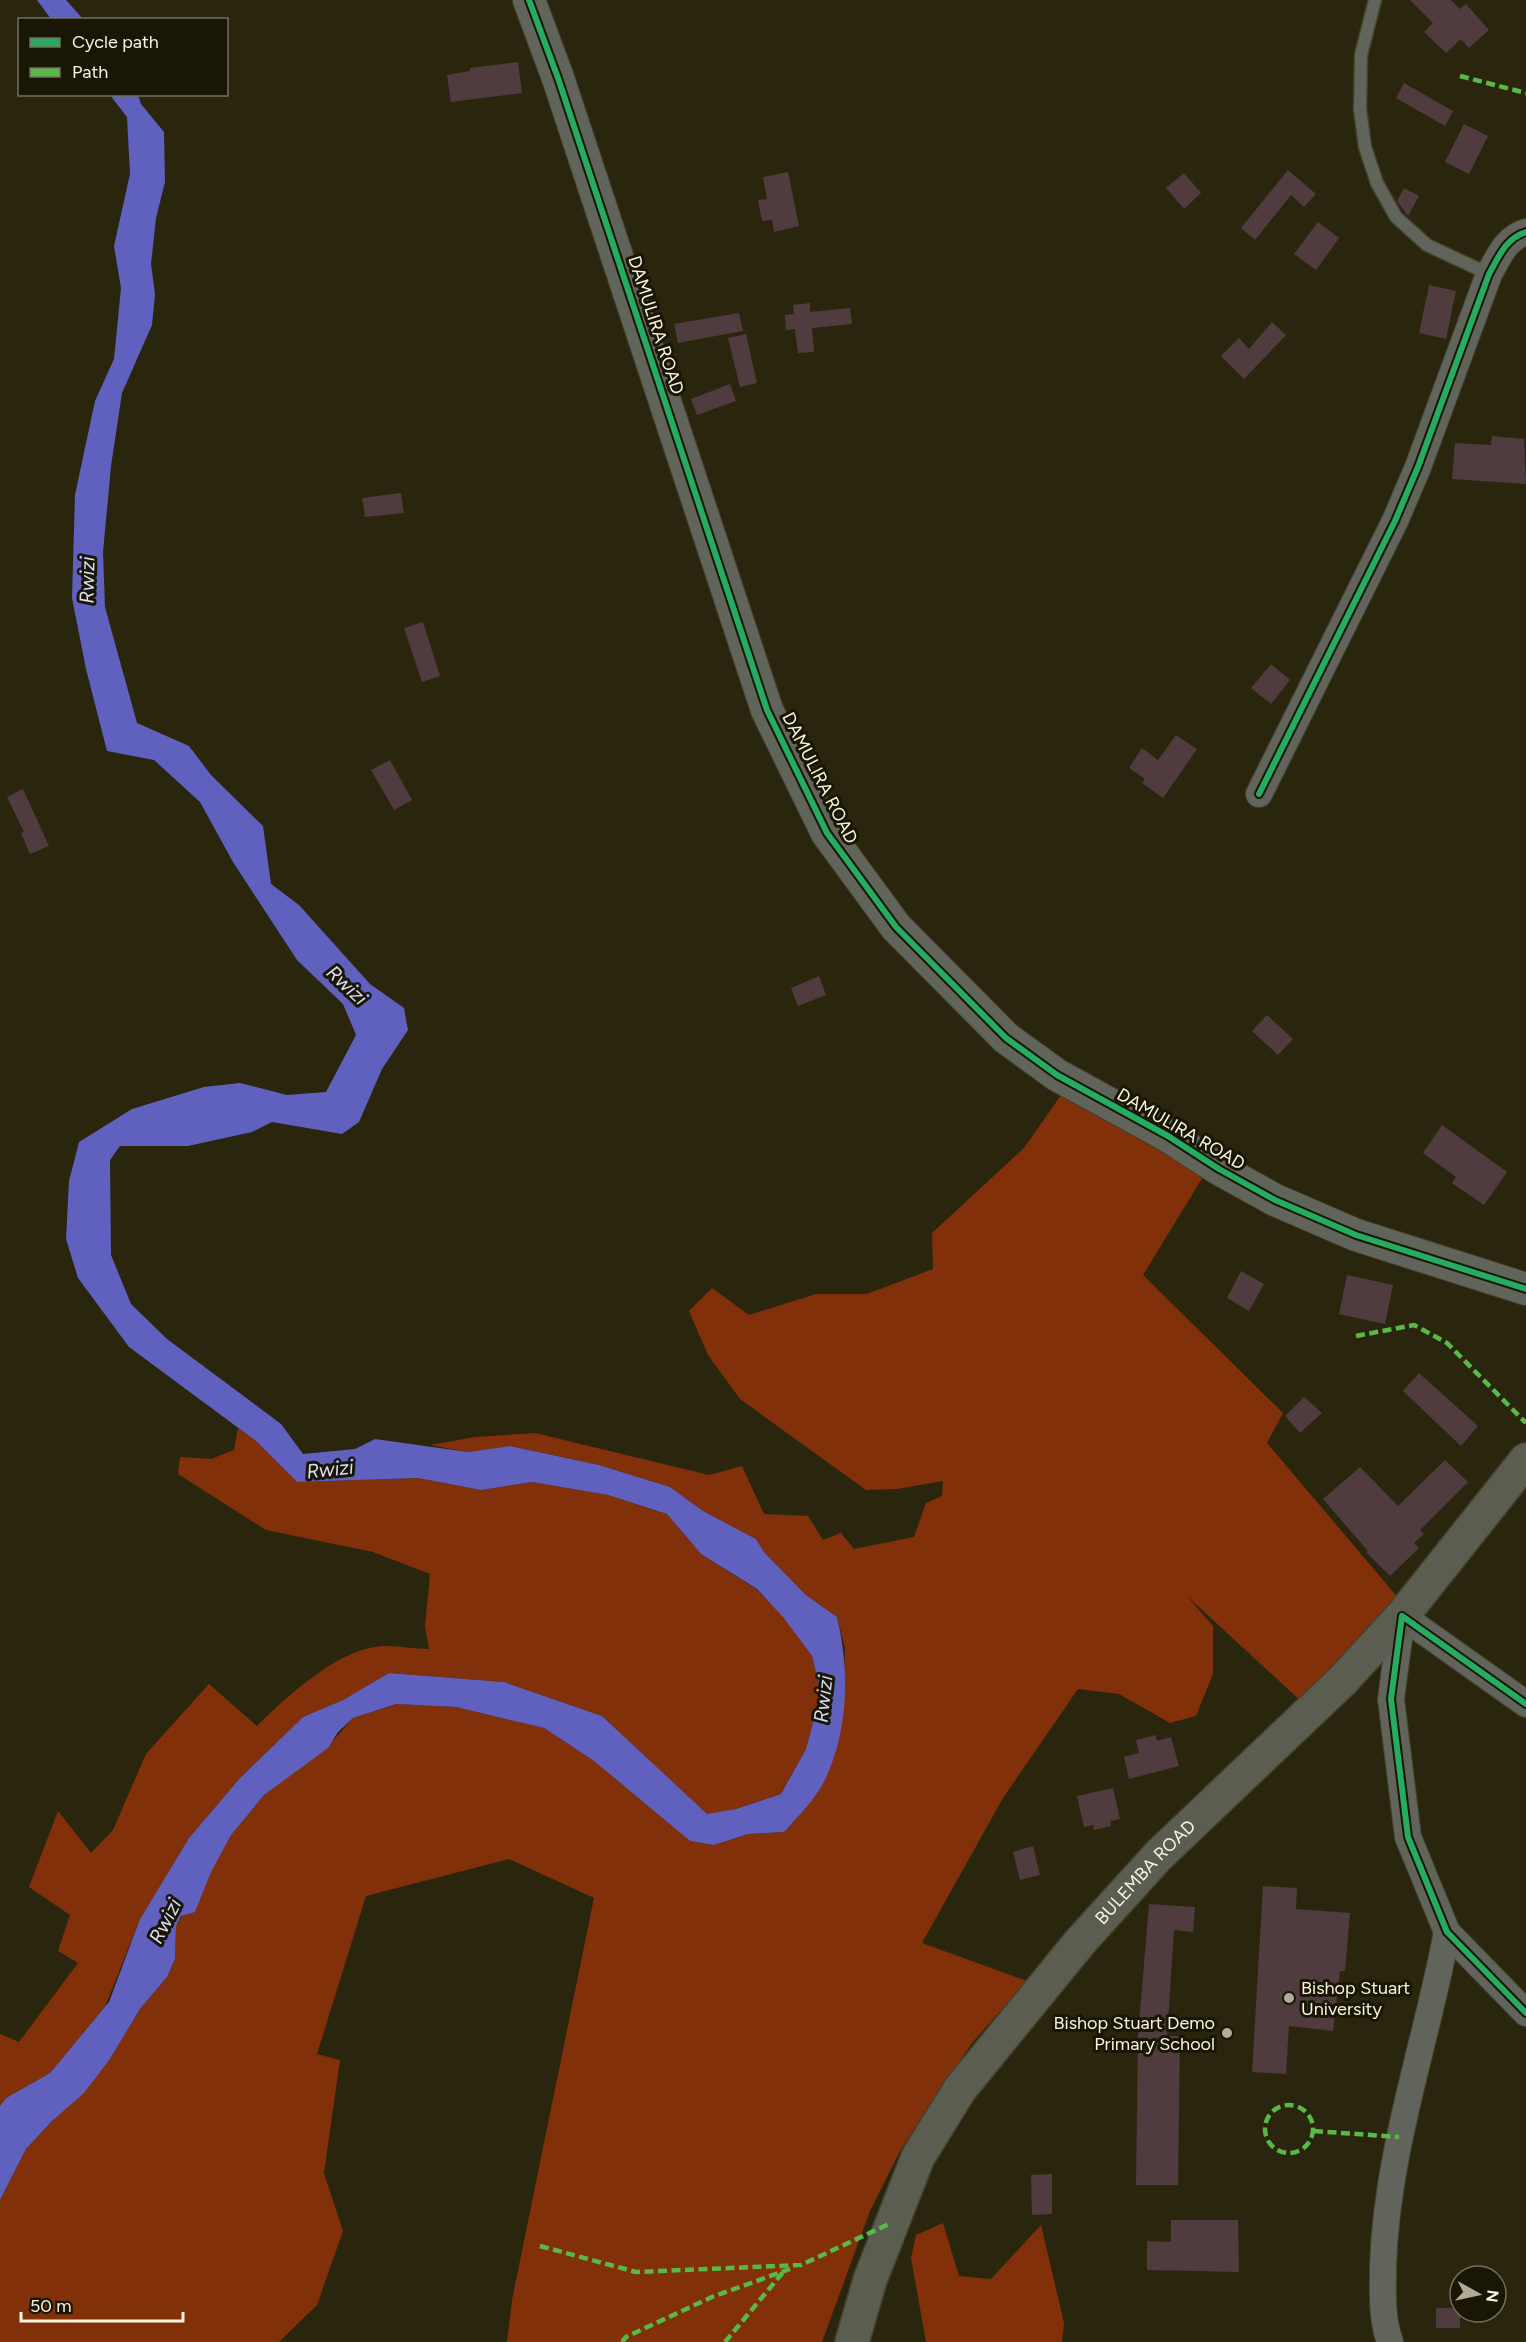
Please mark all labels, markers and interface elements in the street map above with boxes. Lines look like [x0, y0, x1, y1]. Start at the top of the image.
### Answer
legend [18, 18, 228, 96]
text: Cycle path [72, 31, 159, 53]
text: Path [72, 61, 108, 83]
street label: DAMULIRA ROAD [623, 253, 689, 397]
water label: Rwizi [75, 556, 99, 604]
street label: DAMULIRA ROAD [777, 709, 863, 847]
water label: Rwizi [322, 960, 373, 1010]
street label: DAMULIRA ROAD [1113, 1083, 1249, 1175]
water label: Rwizi [305, 1455, 355, 1483]
water label: Rwizi [809, 1674, 837, 1724]
street label: BULEMBA ROAD [1090, 1815, 1200, 1929]
water label: Rwizi [144, 1894, 187, 1948]
place label: Bishop Stuart University [1301, 1977, 1410, 2020]
marker: Bishop Stuart University [1282, 1991, 1296, 2005]
place label: Bishop Stuart Demo Primary School [1053, 2012, 1215, 2055]
marker: Bishop Stuart Demo Primary School [1220, 2026, 1234, 2040]
north arrow [1448, 2264, 1508, 2324]
scale bar [21, 2285, 183, 2323]
text: N [1482, 2289, 1503, 2303]
text: 50 m [30, 2295, 72, 2317]

